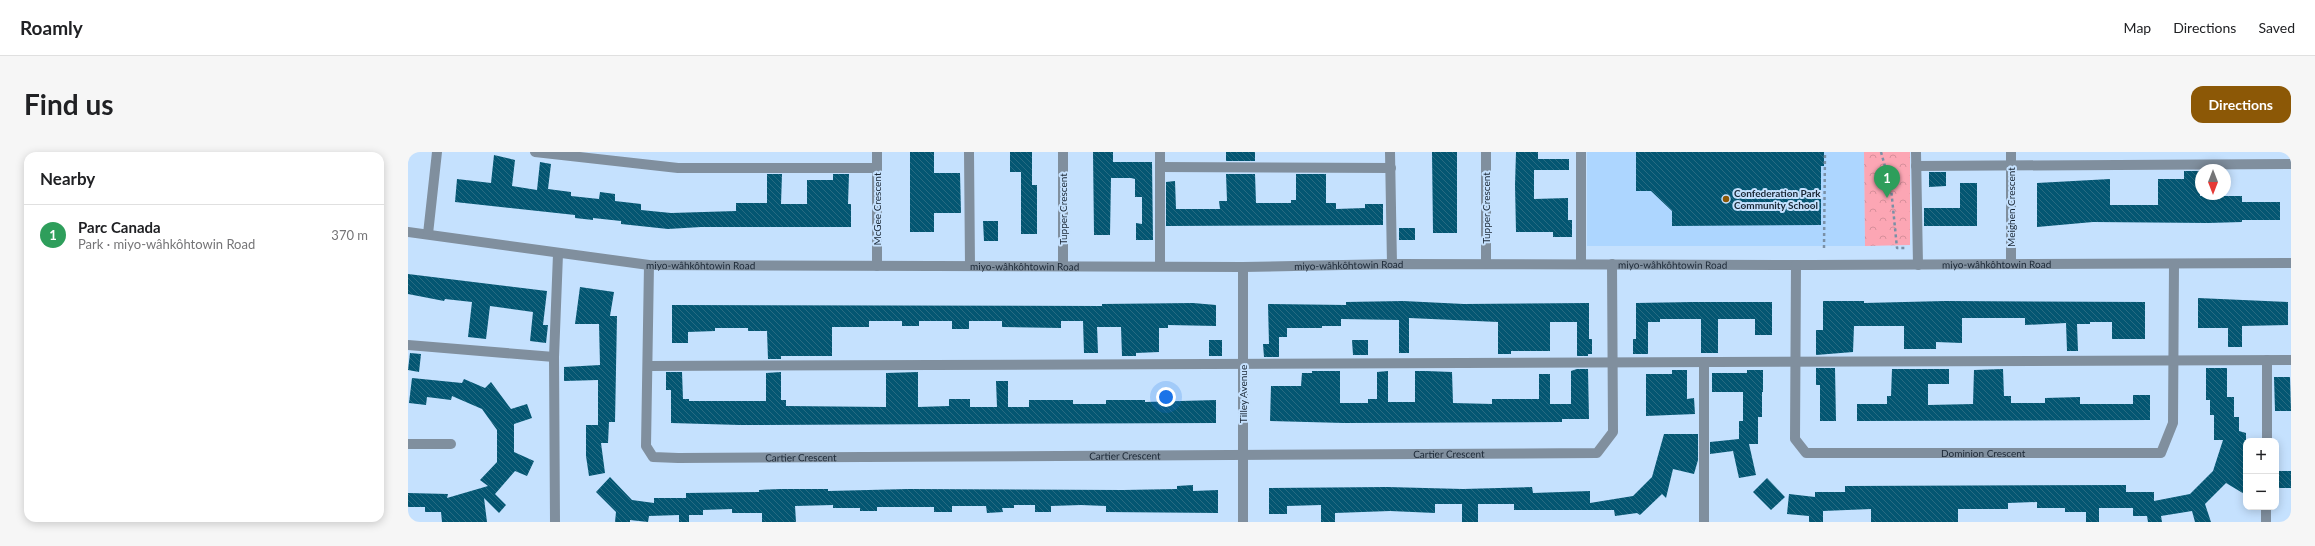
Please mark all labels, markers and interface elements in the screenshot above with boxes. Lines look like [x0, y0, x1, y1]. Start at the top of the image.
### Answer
text: Roamly [20, 16, 83, 39]
text: Map [2124, 19, 2151, 36]
text: Directions [2173, 19, 2236, 36]
text: Saved [2258, 19, 2295, 36]
button: Directions [2191, 86, 2291, 123]
text: Find us [24, 87, 114, 121]
north arrow [2195, 164, 2231, 200]
pin: 1 [1874, 165, 1900, 198]
street label: Meighen Crescent [2005, 167, 2017, 247]
text: Nearby [40, 168, 95, 189]
street label: McGee Crescent [871, 172, 883, 245]
street label: Tupper Crescent [1480, 172, 1492, 244]
street label: Tupper Crescent [1057, 173, 1069, 245]
place label: Confederation Park Community School [1734, 187, 1821, 211]
marker: Confederation Park Community School [1721, 194, 1731, 204]
text: Parc Canada [78, 218, 161, 236]
text: 1 [49, 227, 57, 243]
text: 370 m [331, 227, 368, 243]
text: Park · miyo-wâhkôhtowin Road [78, 236, 255, 252]
street label: miyo-wâhkôhtowin Road [1294, 258, 1403, 272]
street label: miyo-wâhkôhtowin Road [1942, 258, 2051, 270]
street label: miyo-wâhkôhtowin Road [646, 259, 755, 271]
street label: miyo-wâhkôhtowin Road [1618, 259, 1727, 271]
street label: miyo-wâhkôhtowin Road [970, 260, 1079, 272]
street label: Tilley Avenue [1237, 365, 1249, 423]
your location [1156, 387, 1176, 407]
map controls [2243, 438, 2279, 510]
button: + [2243, 438, 2279, 474]
street label: Dominion Crescent [1941, 447, 2026, 459]
street label: Cartier Crescent [1413, 448, 1485, 460]
street label: Cartier Crescent [1089, 449, 1161, 462]
street label: Cartier Crescent [765, 451, 837, 464]
button: − [2243, 474, 2279, 510]

